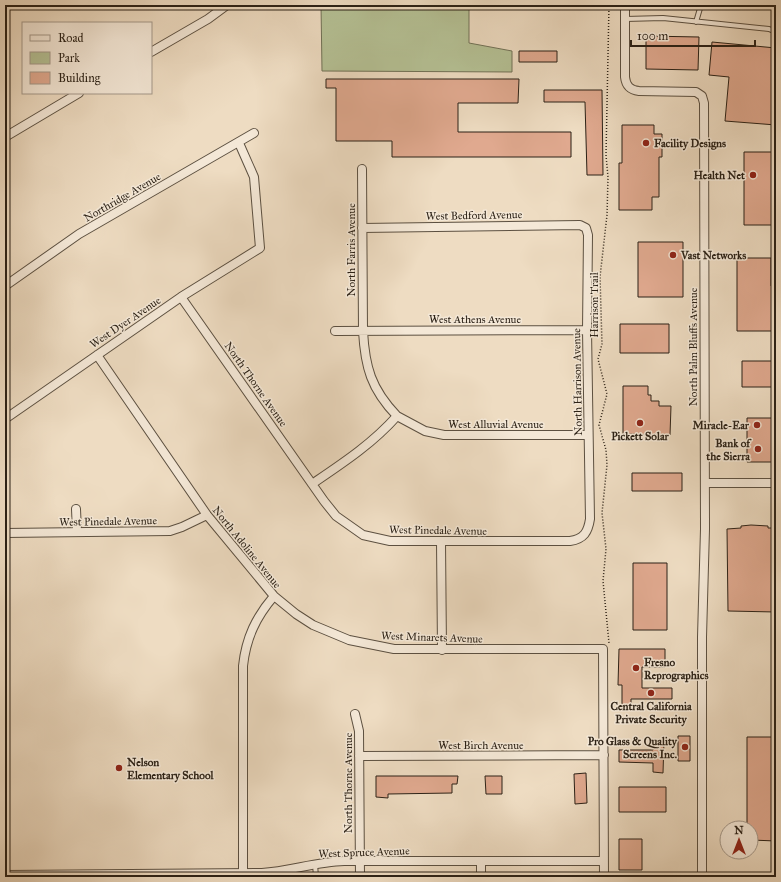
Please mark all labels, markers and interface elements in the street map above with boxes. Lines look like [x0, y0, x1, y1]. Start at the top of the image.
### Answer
legend [22, 22, 152, 94]
scale bar [631, 22, 755, 48]
text: 100 m [637, 29, 668, 43]
text: Road [58, 31, 84, 45]
text: Park [58, 51, 80, 65]
text: Building [58, 71, 101, 86]
place label: Facility Designs [654, 137, 726, 151]
marker: Facility Designs [641, 138, 651, 148]
place label: Health Net [693, 169, 745, 182]
street label: Northridge Avenue [82, 170, 163, 225]
marker: Health Net [748, 170, 758, 180]
street label: North Farris Avenue [345, 203, 358, 297]
street label: West Bedford Avenue [426, 208, 523, 223]
place label: Vast Networks [680, 249, 746, 262]
marker: Vast Networks [668, 250, 678, 260]
street label: Harrison Trail [588, 272, 601, 338]
street label: North Palm Bluffs Avenue [687, 287, 700, 406]
street label: West Dyer Avenue [87, 294, 164, 351]
street label: West Athens Avenue [429, 313, 521, 326]
street label: North Harrison Avenue [570, 328, 585, 436]
street label: North Thorne Avenue [221, 339, 290, 430]
street label: West Alluvial Avenue [448, 418, 544, 431]
marker: Pickett Solar [635, 418, 645, 428]
place label: Miracle-Ear [693, 419, 750, 432]
marker: Miracle-Ear [752, 420, 762, 430]
place label: Pickett Solar [611, 430, 670, 443]
place label: Bank of the Sierra [705, 437, 752, 463]
marker: Bank of the Sierra [753, 444, 763, 454]
street label: North Adoline Avenue [210, 504, 284, 591]
street label: West Pinedale Avenue [59, 514, 157, 529]
street label: West Pinedale Avenue [389, 523, 487, 538]
street label: West Minarets Avenue [381, 629, 483, 646]
place label: Fresno Reprographics [644, 656, 709, 683]
marker: Fresno Reprographics [631, 663, 641, 673]
marker: Central California Private Security [646, 688, 656, 698]
place label: Central California Private Security [610, 700, 692, 727]
street label: North Thorne Avenue [342, 732, 355, 833]
place label: Pro Glass & Quality Screens Inc. [588, 735, 678, 761]
street label: West Birch Avenue [438, 739, 524, 752]
marker: Pro Glass & Quality Screens Inc. [680, 742, 690, 752]
place label: Nelson Elementary School [127, 756, 215, 783]
marker: Nelson Elementary School [114, 763, 124, 773]
north arrow [719, 820, 759, 860]
text: N [734, 824, 744, 837]
street label: West Spruce Avenue [318, 844, 410, 861]

